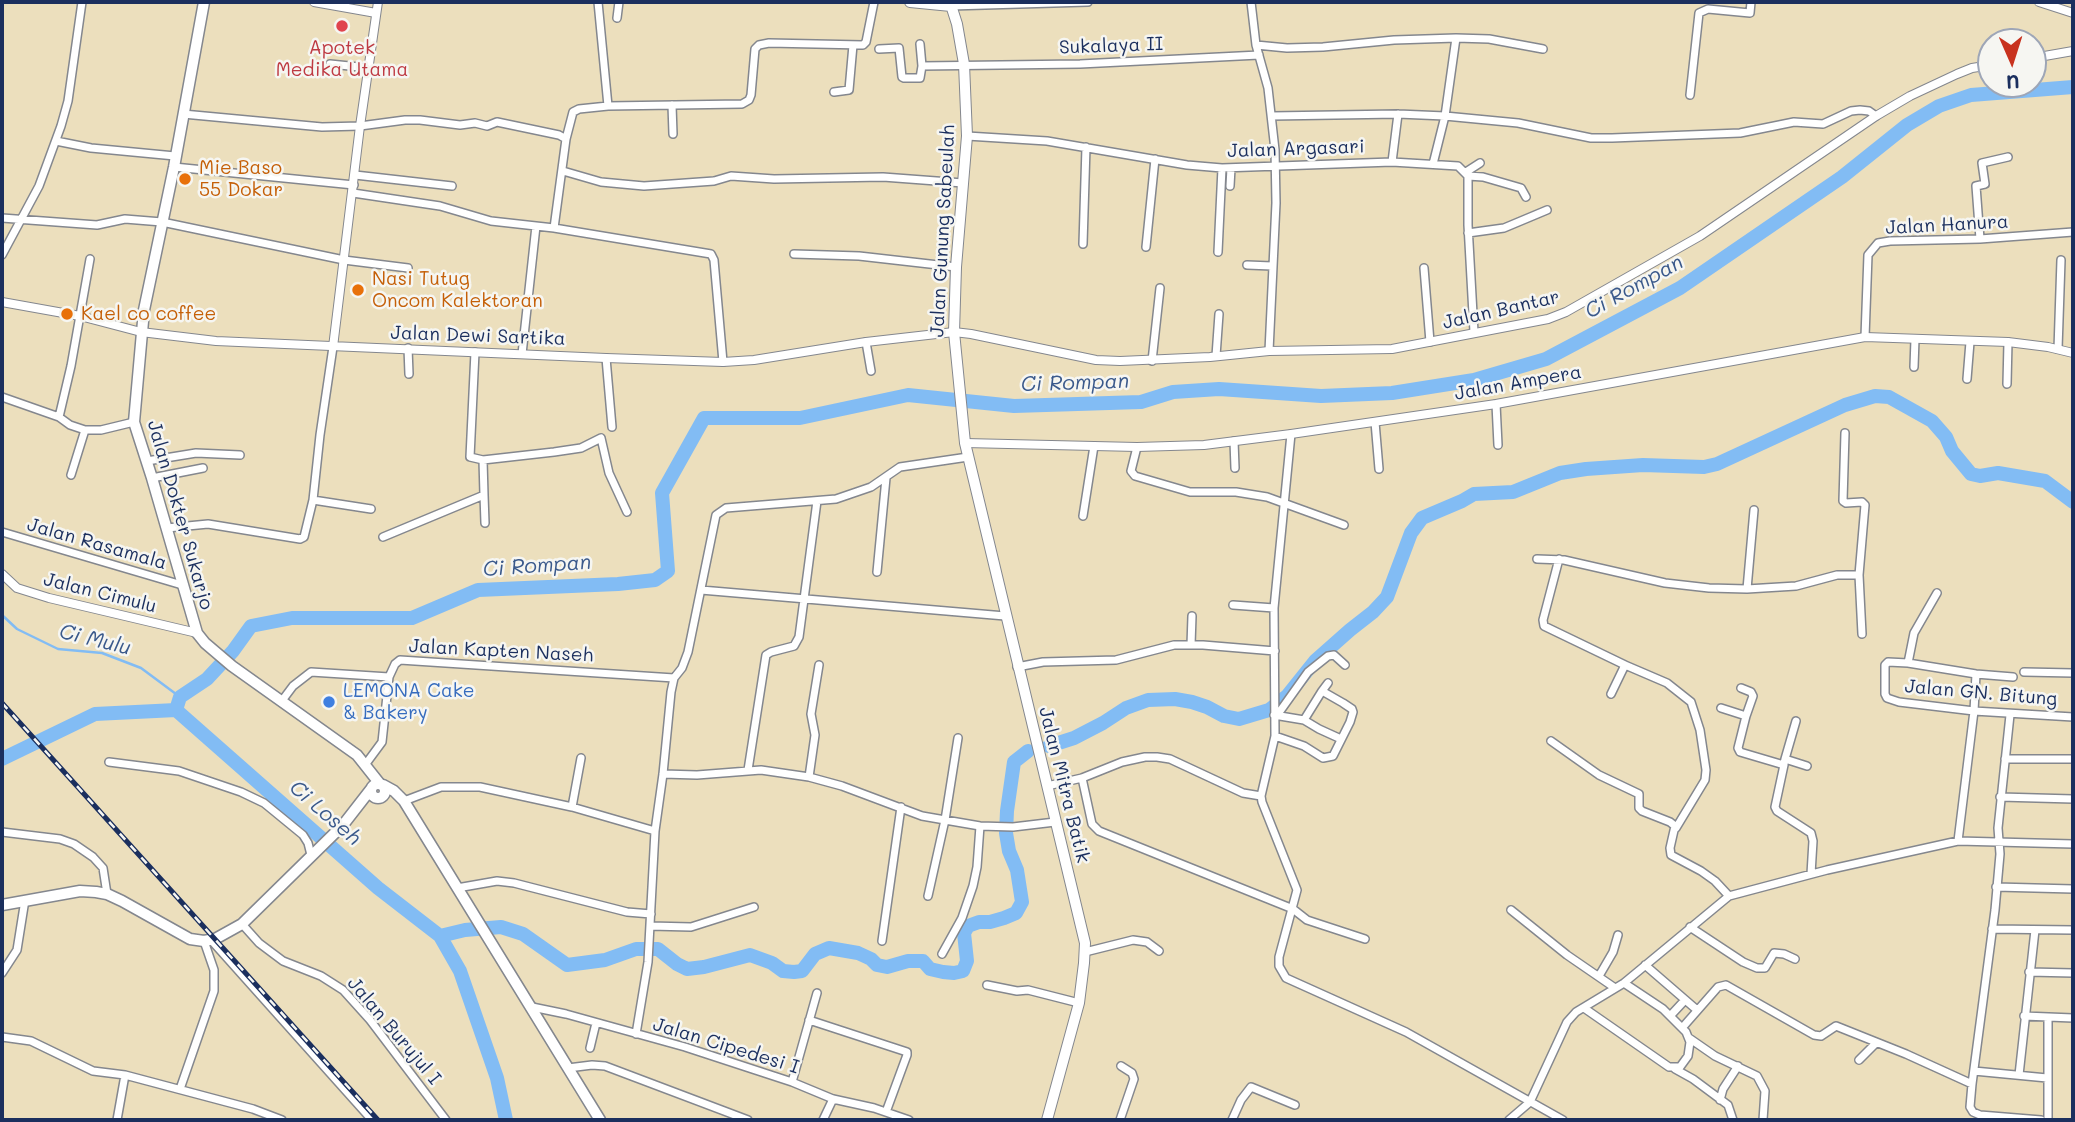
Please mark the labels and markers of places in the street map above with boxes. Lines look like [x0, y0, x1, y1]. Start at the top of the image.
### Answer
marker: Apotek Medika Utama [334, 18, 350, 34]
place label: Apotek Medika Utama [276, 37, 408, 81]
place label: Mie Baso 55 Dokar [199, 157, 283, 201]
marker: Mie Baso 55 Dokar [177, 171, 193, 187]
place label: Nasi Tutug Oncom Kalektoran [372, 268, 543, 312]
marker: Nasi Tutug Oncom Kalektoran [350, 282, 366, 298]
place label: Kael co coffee [81, 303, 216, 325]
marker: Kael co coffee [59, 306, 75, 322]
place label: LEMONA Cake & Bakery [343, 680, 475, 724]
marker: LEMONA Cake & Bakery [321, 694, 337, 710]

